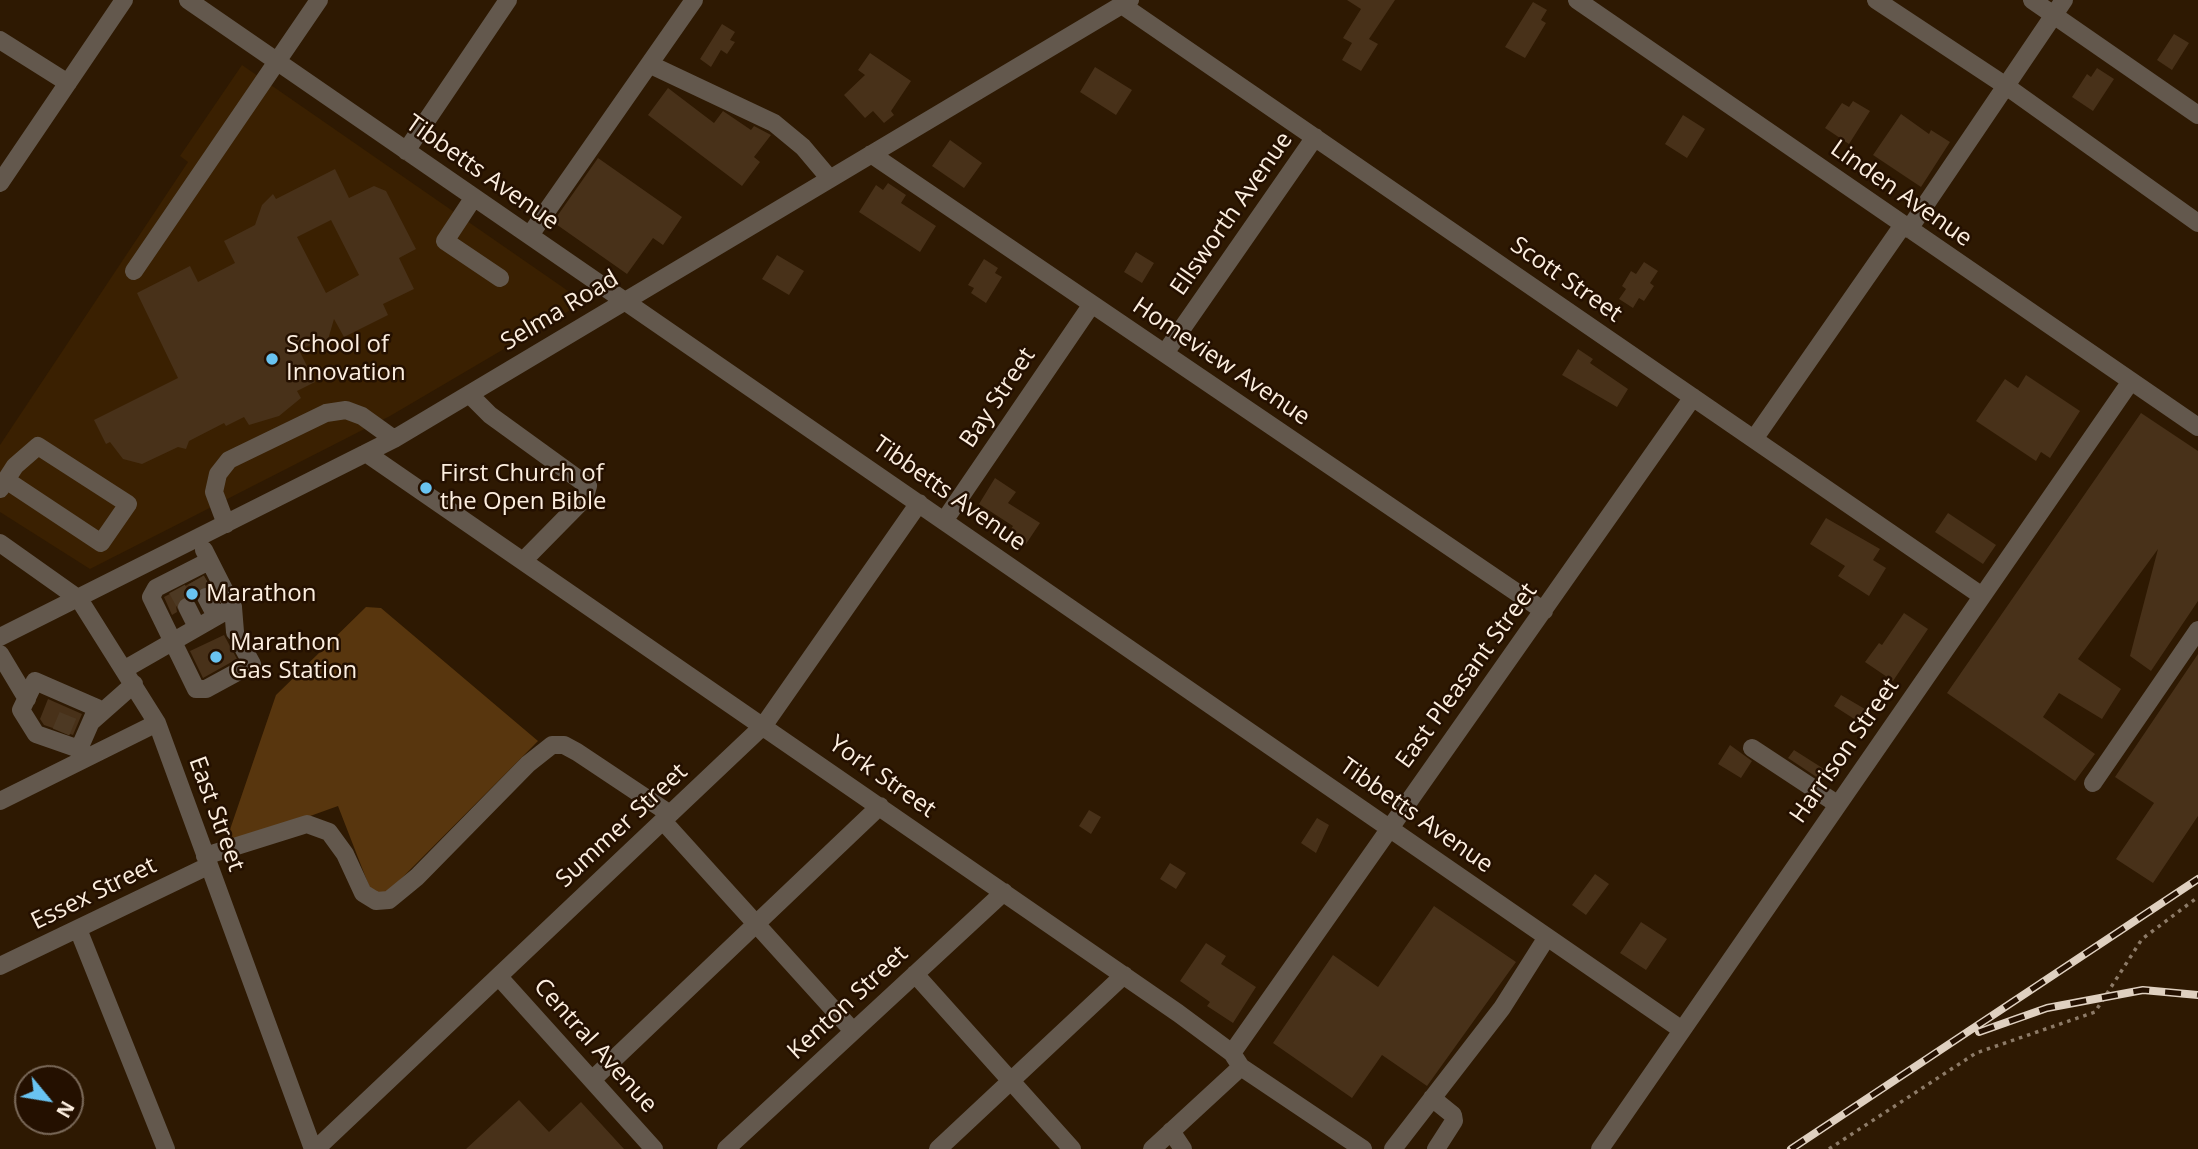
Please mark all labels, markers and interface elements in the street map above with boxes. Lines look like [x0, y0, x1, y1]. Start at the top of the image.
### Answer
street label: Tibbetts Avenue [400, 109, 564, 237]
street label: Ellsworth Avenue [1165, 127, 1299, 301]
street label: Linden Avenue [1825, 135, 1977, 253]
street label: Scott Street [1505, 231, 1627, 329]
street label: Selma Road [496, 265, 624, 357]
street label: Homeview Avenue [1127, 292, 1315, 432]
place label: School of Innovation [286, 331, 406, 387]
street label: Bay Street [954, 343, 1042, 453]
marker: School of Innovation [264, 351, 280, 367]
street label: Tibbetts Avenue [867, 430, 1031, 558]
place label: First Church of the Open Bible [440, 460, 607, 516]
marker: First Church of the Open Bible [418, 480, 434, 496]
street label: East Pleasant Street [1390, 578, 1544, 774]
place label: Marathon [206, 580, 316, 608]
marker: Marathon [184, 586, 200, 602]
place label: Marathon Gas Station [230, 629, 357, 685]
marker: Marathon Gas Station [208, 649, 224, 665]
street label: Harrison Street [1784, 673, 1906, 829]
street label: York Street [823, 730, 941, 824]
street label: Tibbetts Avenue [1334, 752, 1498, 880]
street label: East Street [182, 753, 250, 875]
street label: Summer Street [550, 758, 694, 894]
street label: Essex Street [27, 851, 161, 937]
street label: Kenton Street [782, 940, 914, 1066]
street label: Central Avenue [527, 973, 663, 1119]
north arrow [14, 1065, 84, 1135]
text: N [50, 1096, 81, 1123]

